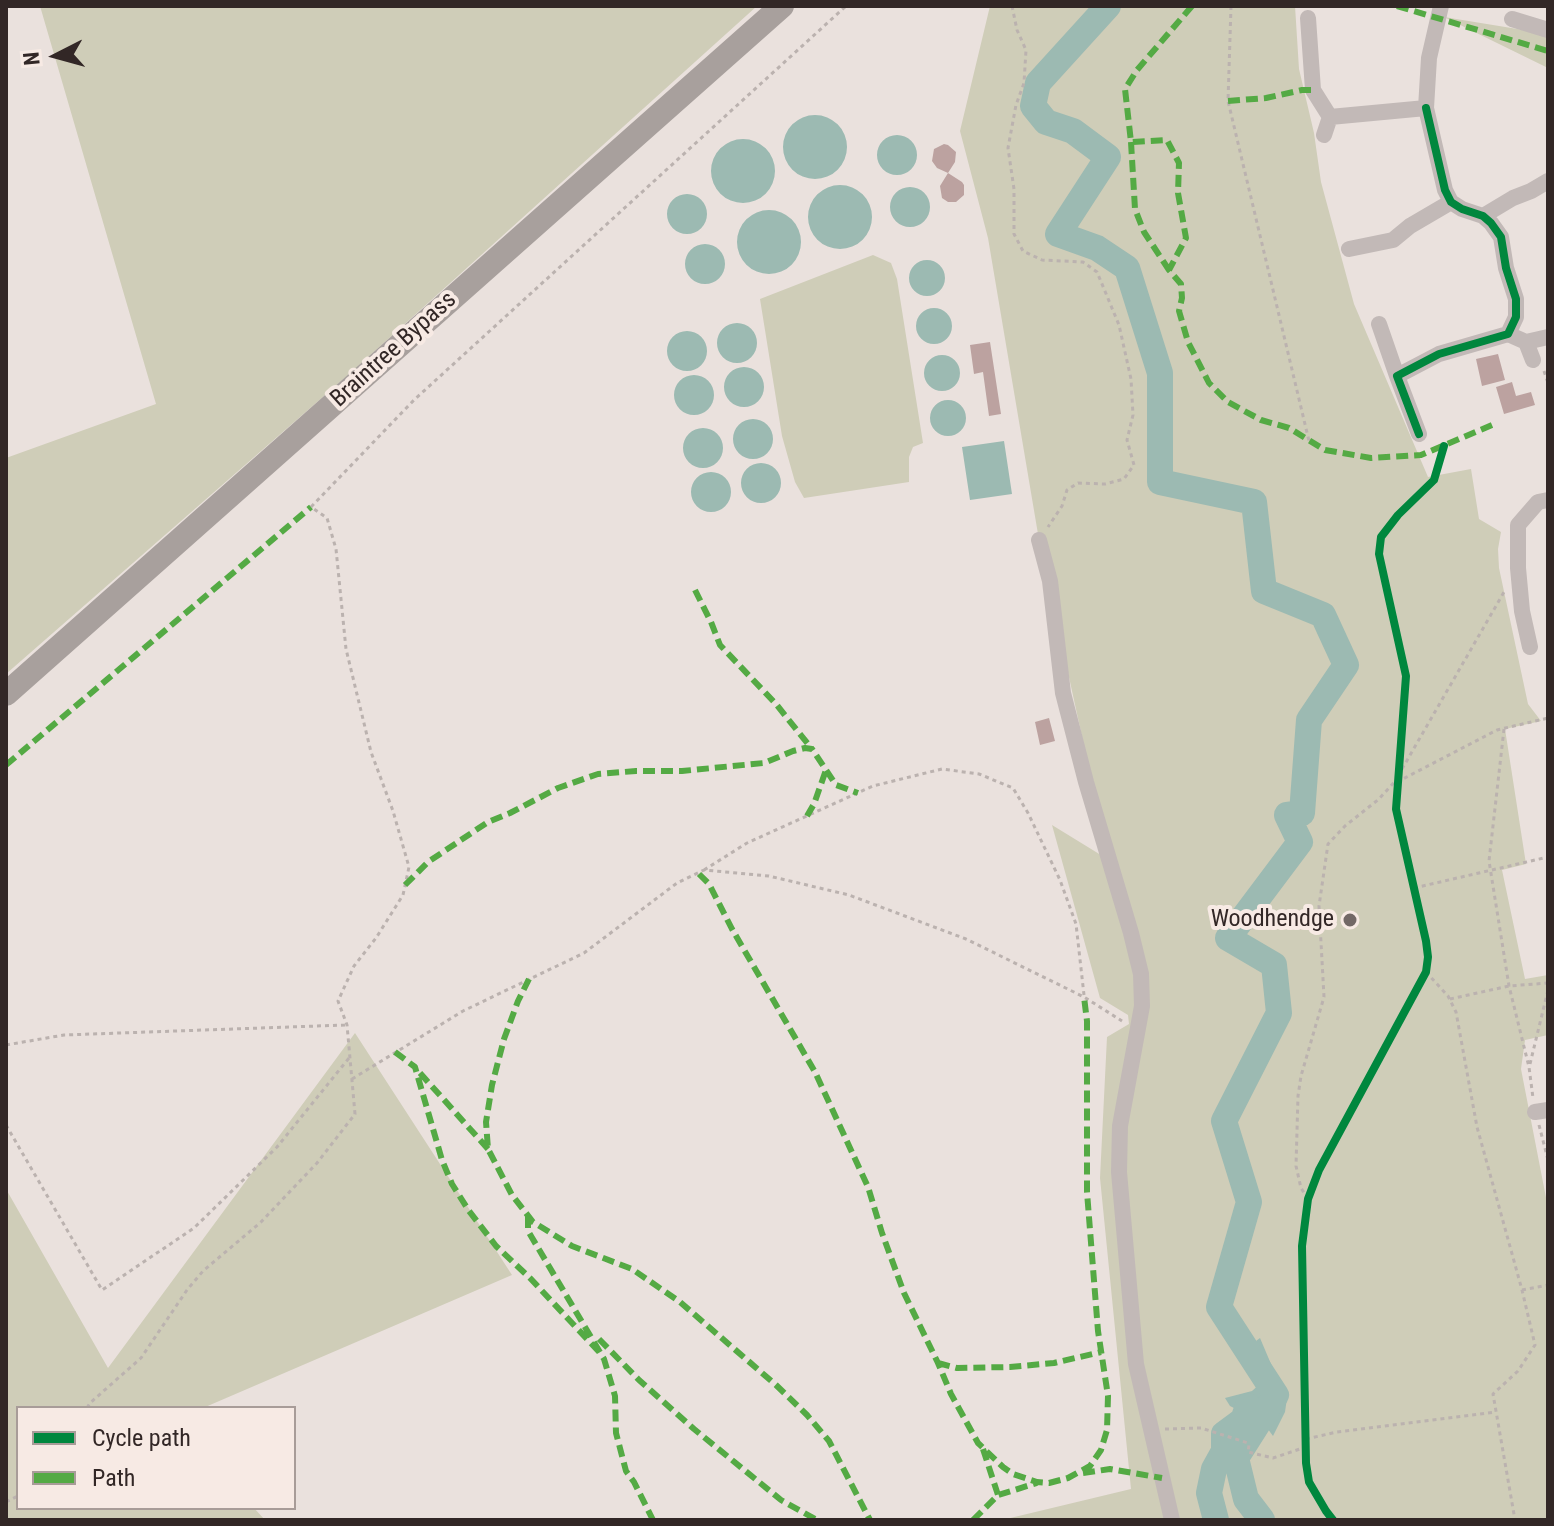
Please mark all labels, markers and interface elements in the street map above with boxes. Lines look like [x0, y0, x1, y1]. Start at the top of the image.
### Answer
north arrow [16, 16, 96, 96]
text: N [18, 51, 45, 67]
street label: Braintree Bypass [325, 286, 463, 414]
place label: Woodhendge [1211, 906, 1334, 934]
marker: Woodhendge [1341, 911, 1359, 929]
legend [16, 1406, 296, 1510]
text: Cycle path [92, 1424, 191, 1452]
text: Path [92, 1464, 135, 1492]

